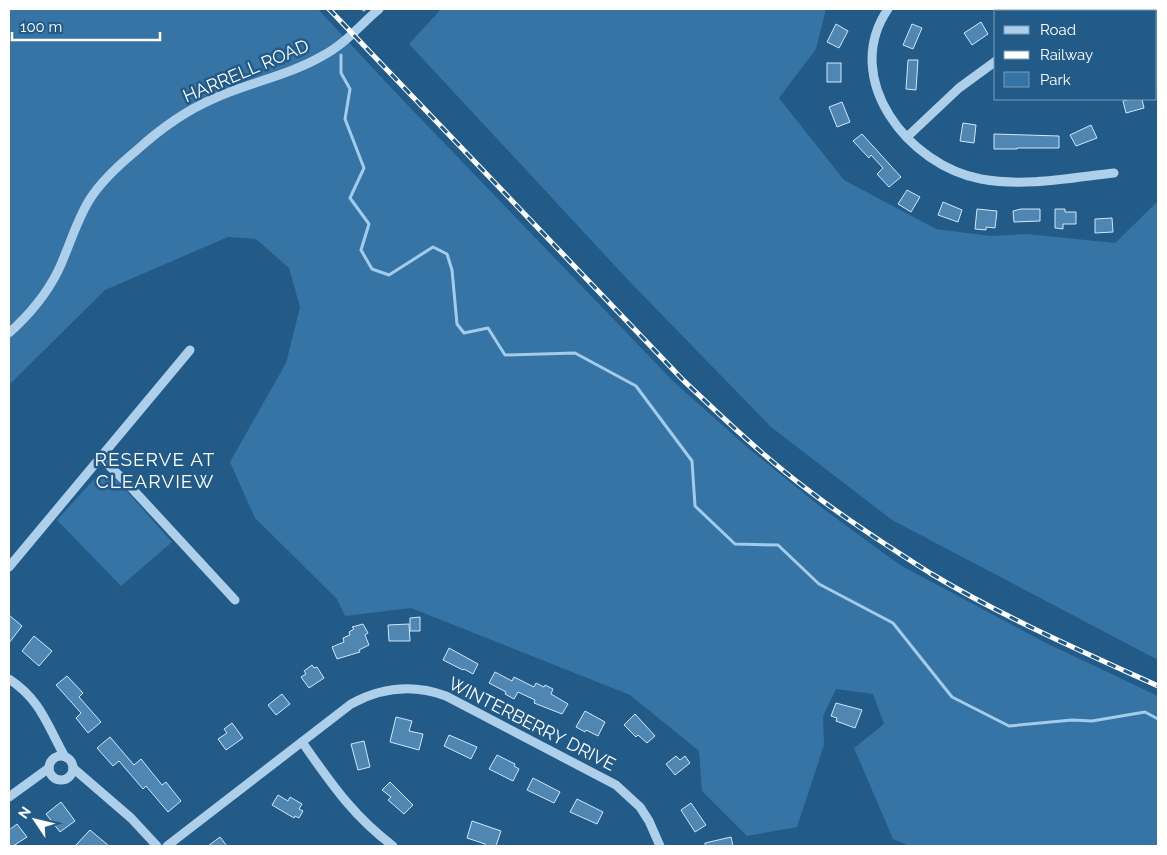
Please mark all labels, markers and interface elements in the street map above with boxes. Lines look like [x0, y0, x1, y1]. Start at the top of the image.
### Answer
scale bar [12, 10, 160, 42]
legend [994, 10, 1157, 100]
text: 100 m [20, 18, 62, 36]
text: Road [1040, 21, 1076, 39]
street label: HARRELL ROAD [180, 34, 312, 107]
text: Railway [1040, 46, 1093, 64]
text: Park [1040, 71, 1071, 89]
district label: RESERVE AT CLEARVIEW [95, 448, 215, 492]
street label: WINTERBERRY DRIVE [445, 672, 619, 775]
north arrow [10, 795, 60, 845]
text: N [15, 804, 34, 822]

